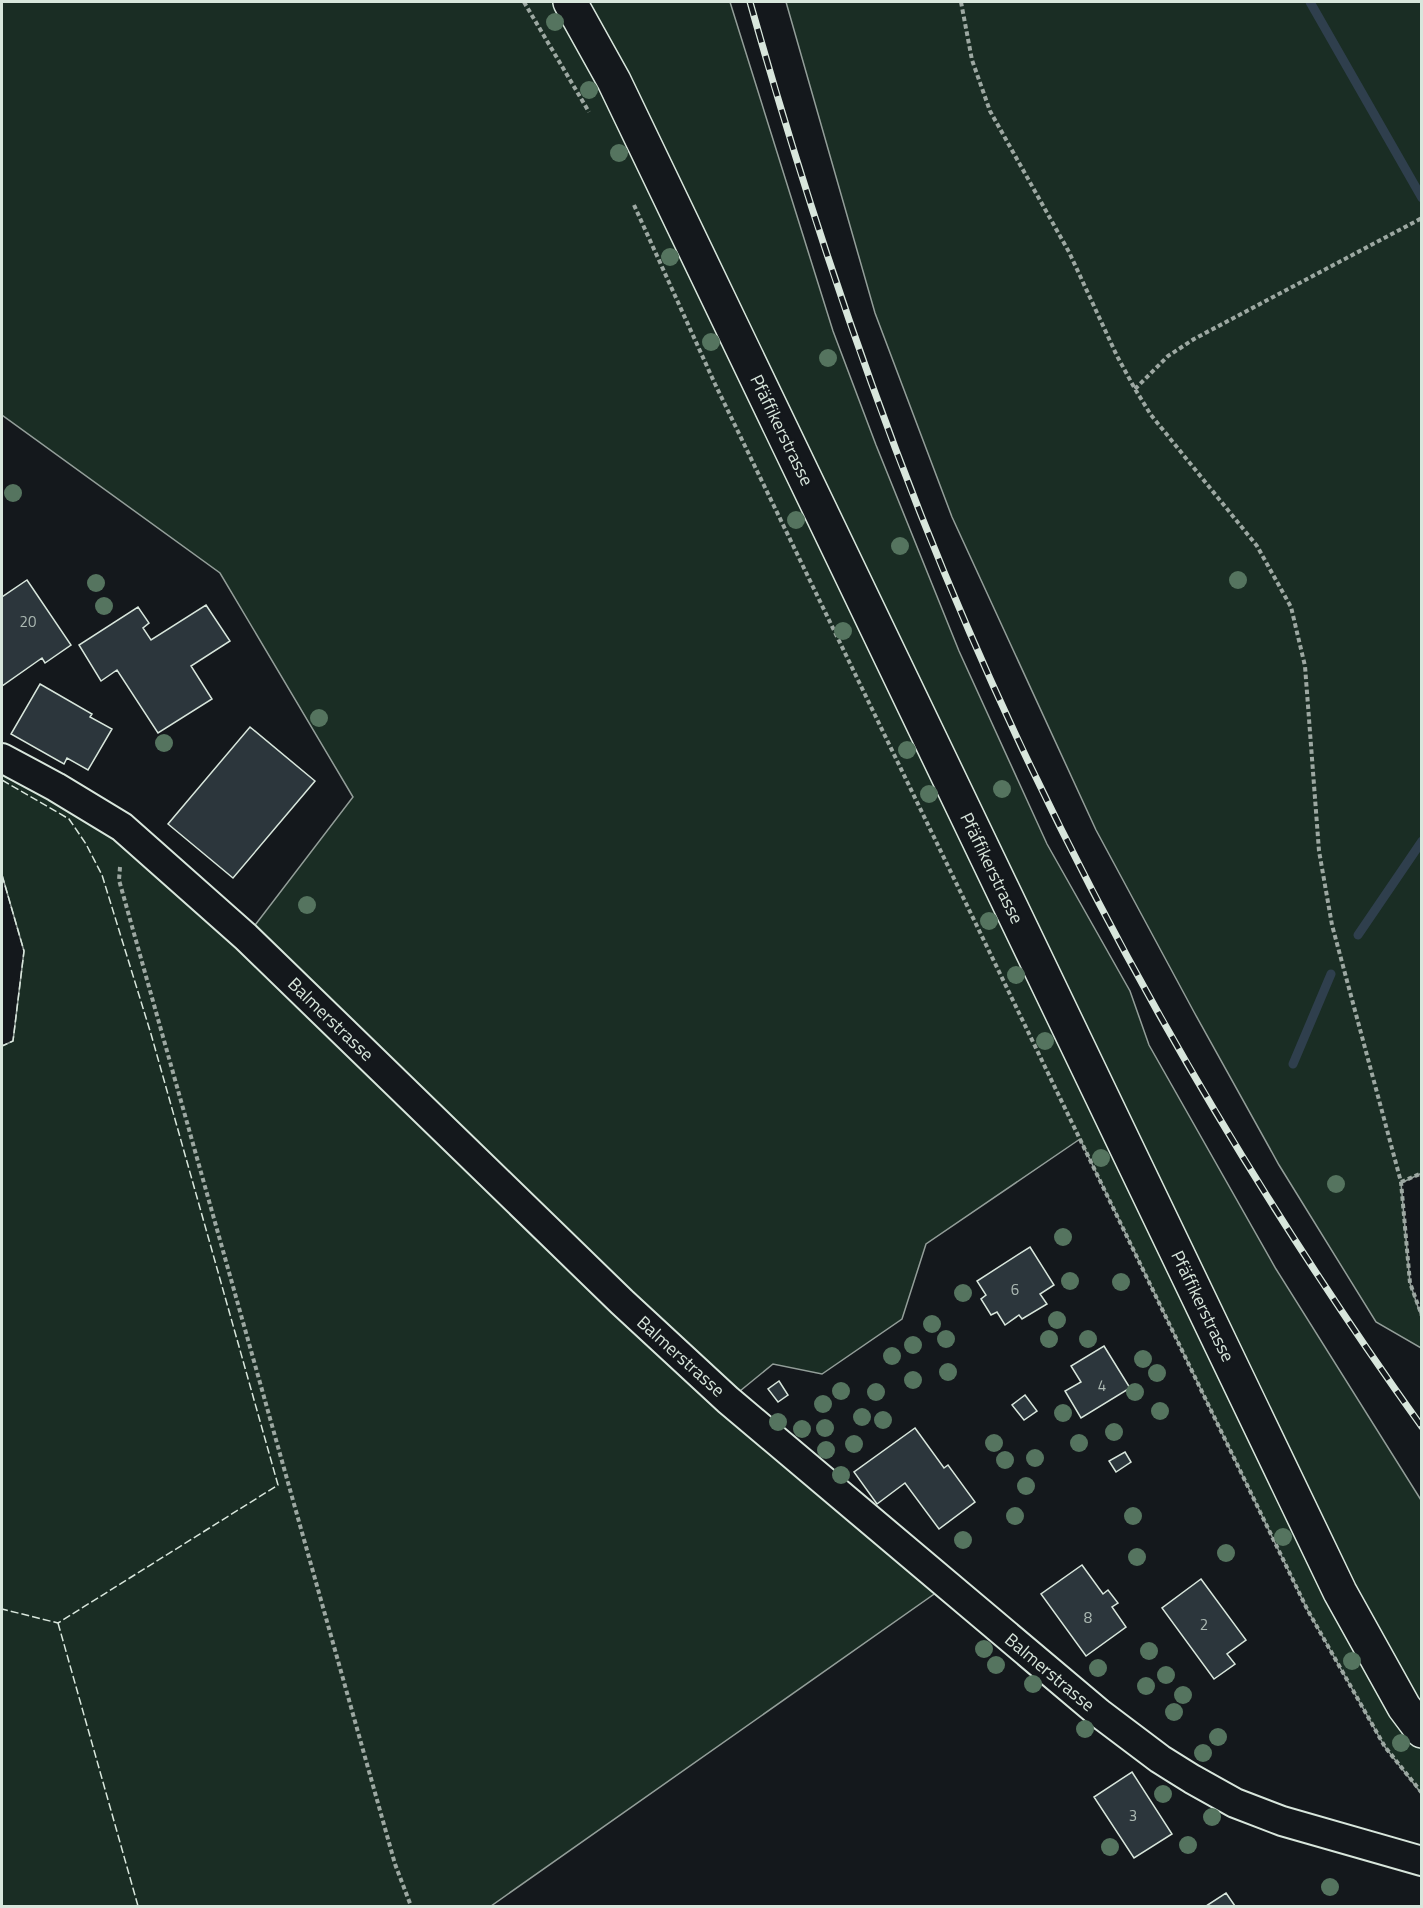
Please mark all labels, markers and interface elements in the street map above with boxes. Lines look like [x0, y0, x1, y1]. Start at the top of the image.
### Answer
street label: Pfäffikerstrasse [743, 370, 821, 490]
house number: 20 [20, 610, 36, 633]
street label: Pfäffikerstrasse [953, 808, 1031, 928]
street label: Balmerstrasse [282, 971, 380, 1067]
street label: Pfäffikerstrasse [1164, 1246, 1242, 1366]
house number: 6 [1011, 1278, 1019, 1301]
street label: Balmerstrasse [631, 1309, 731, 1403]
house number: 4 [1098, 1374, 1106, 1397]
house number: 8 [1084, 1606, 1092, 1629]
house number: 2 [1200, 1613, 1208, 1636]
street label: Balmerstrasse [999, 1626, 1101, 1718]
house number: 3 [1129, 1804, 1137, 1827]

